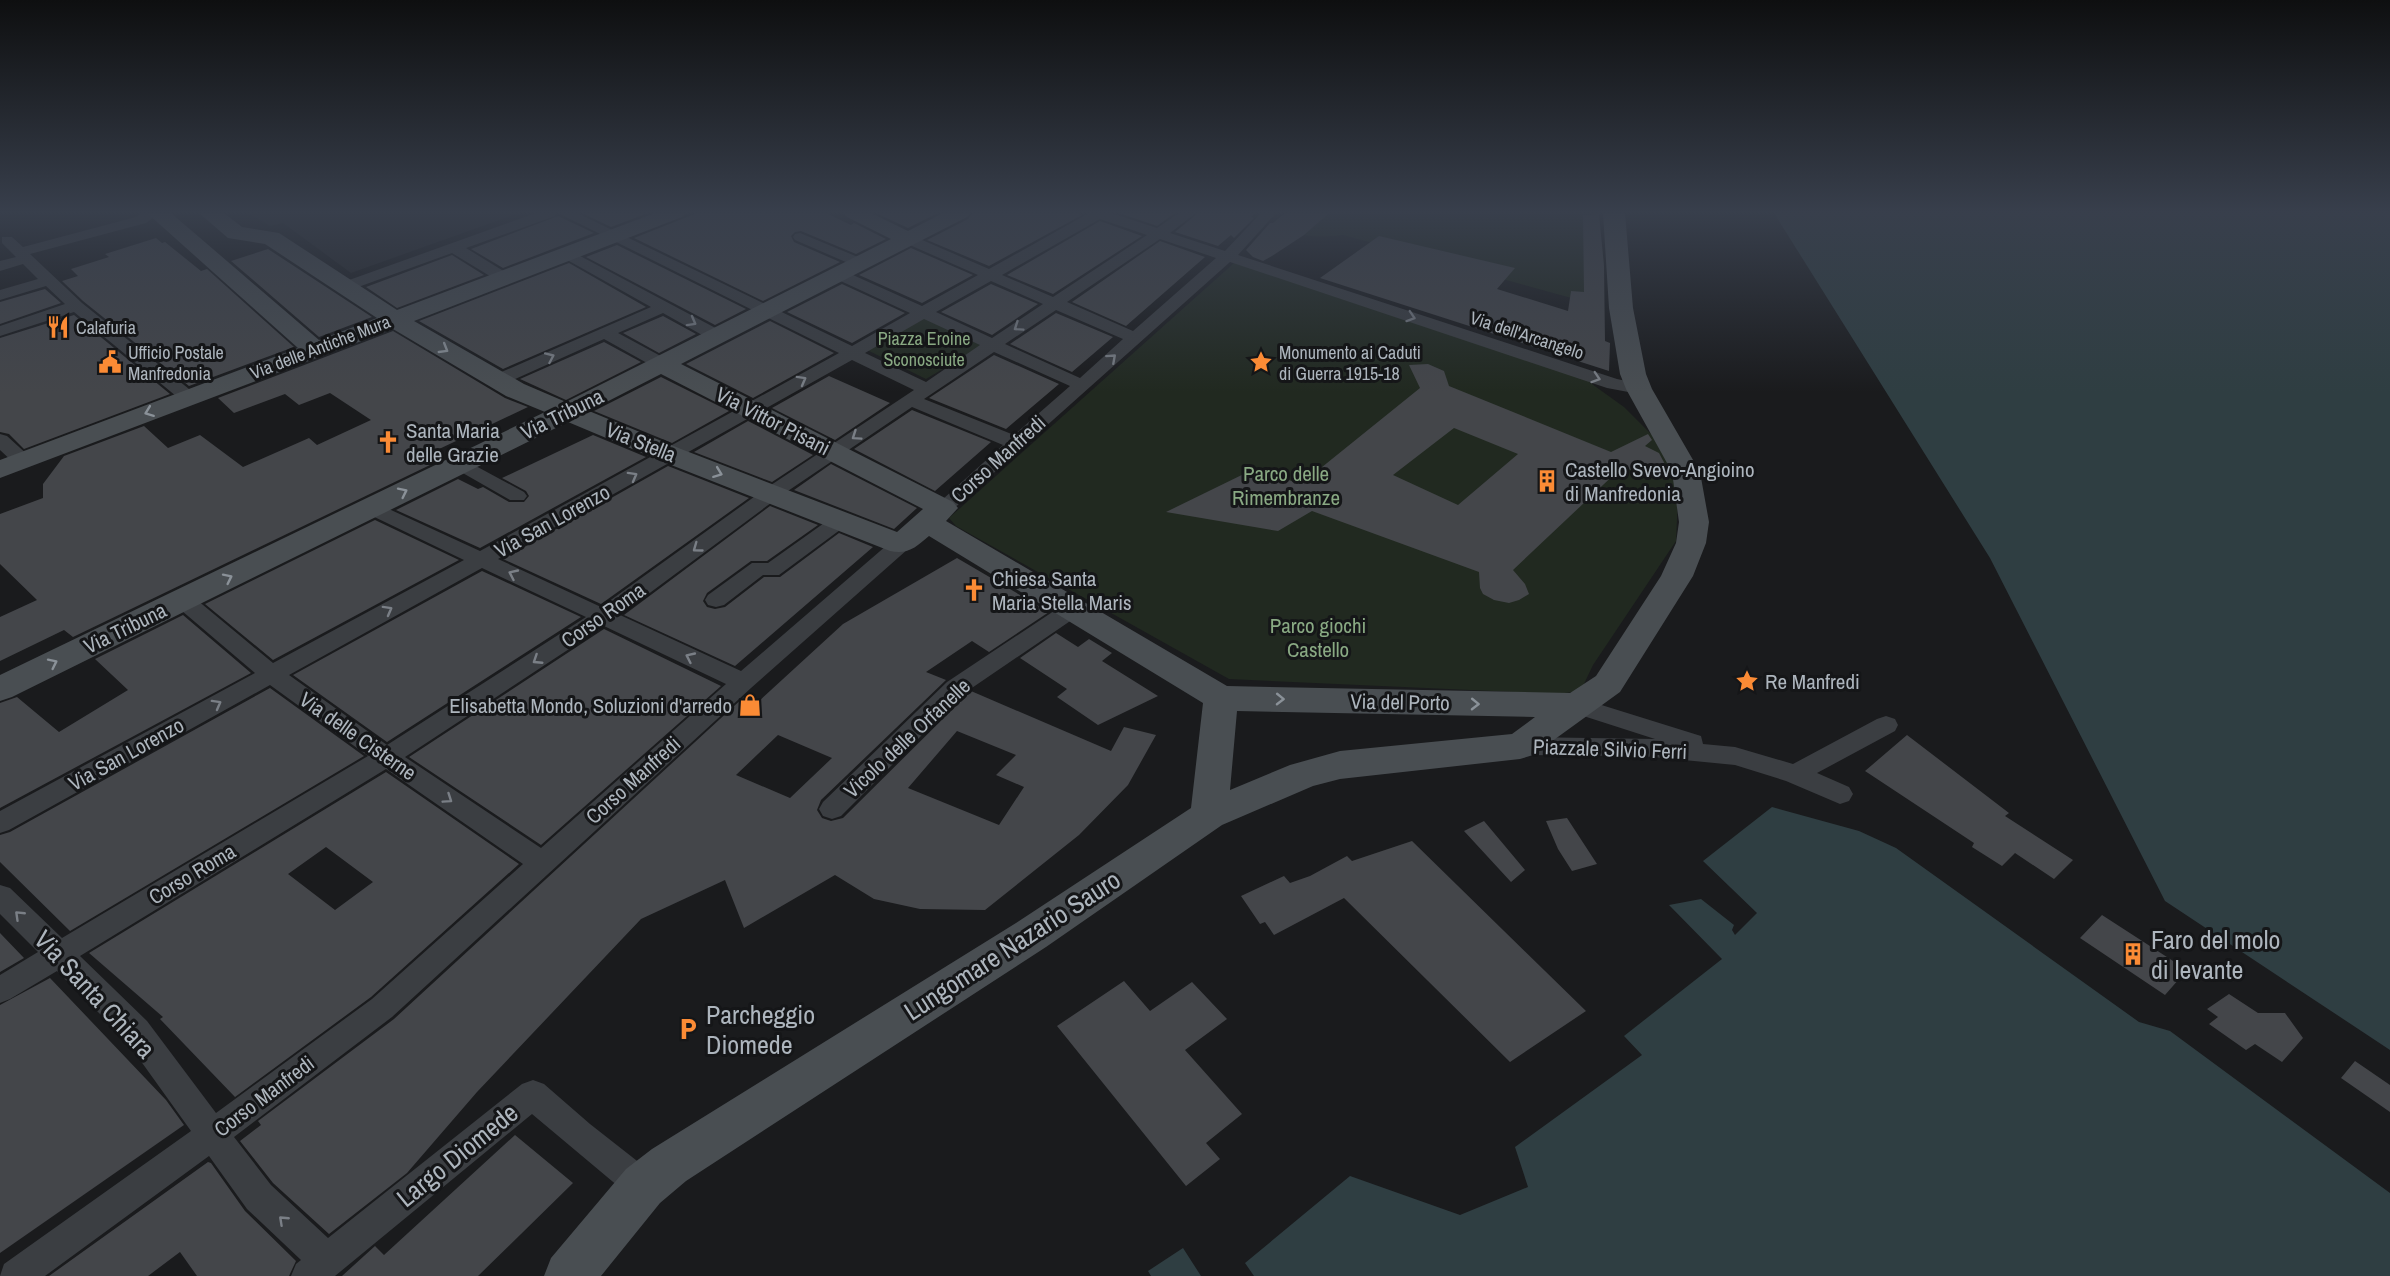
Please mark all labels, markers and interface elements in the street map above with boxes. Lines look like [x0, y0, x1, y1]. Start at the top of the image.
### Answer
street label: Via dell'Arcangelo [1467, 305, 1587, 365]
street label: Via delle Antiche Mura [246, 309, 394, 385]
one-way arrow [1405, 309, 1416, 322]
restaurant icon: Calafuria [45, 314, 71, 340]
place label: Calafuria [76, 315, 136, 340]
one-way arrow [686, 315, 696, 326]
one-way arrow [1014, 320, 1024, 332]
park label: Piazza Eroine Sconosciute [878, 326, 970, 372]
place label: Ufficio Postale Manfredonia [128, 340, 224, 386]
place label: Monumento ai Caduti di Guerra 1915-18 [1279, 340, 1421, 386]
one-way arrow [438, 342, 448, 354]
public building icon: Ufficio Postale Manfredonia [97, 349, 123, 375]
place icon: Monumento ai Caduti di Guerra 1915-18 [1248, 349, 1274, 375]
one-way arrow [543, 352, 554, 364]
one-way arrow [1105, 354, 1116, 365]
one-way arrow [1590, 371, 1601, 384]
one-way arrow [796, 376, 806, 387]
street label: Via Vittor Pisani [711, 380, 835, 462]
street label: Via Tribuna [516, 381, 609, 446]
one-way arrow [145, 405, 156, 417]
street label: Corso Manfredi [944, 409, 1052, 509]
street label: Via Stella [602, 415, 681, 469]
place label: Santa Maria delle Grazie [406, 416, 500, 469]
church icon: Santa Maria delle Grazie [375, 429, 401, 455]
one-way arrow [852, 429, 863, 440]
place label: Castello Svevo-Angioino di Manfredonia [1565, 455, 1755, 508]
park label: Parco delle Rimembranze [1232, 459, 1340, 512]
one-way arrow [712, 466, 723, 478]
building icon: Castello Svevo-Angioino di Manfredonia [1534, 468, 1560, 494]
one-way arrow [627, 472, 637, 483]
street label: Via San Lorenzo [489, 477, 615, 565]
one-way arrow [397, 488, 407, 499]
one-way arrow [692, 541, 703, 552]
place label: Chiesa Santa Maria Stella Maris [992, 564, 1132, 617]
one-way arrow [509, 570, 520, 582]
one-way arrow [221, 573, 232, 585]
street label: Corso Roma [555, 575, 651, 655]
church icon: Chiesa Santa Maria Stella Maris [961, 577, 987, 603]
street label: Via Tribuna [79, 595, 172, 660]
one-way arrow [382, 606, 392, 617]
park label: Parco giochi Castello [1270, 611, 1366, 664]
one-way arrow [686, 652, 697, 664]
one-way arrow [533, 653, 544, 664]
one-way arrow [46, 659, 57, 671]
place label: Re Manfredi [1765, 667, 1860, 696]
place icon: Re Manfredi [1734, 668, 1760, 694]
street label: Vicolo delle Orfanelle [837, 672, 977, 804]
street label: Via delle Cisterne [294, 685, 422, 787]
street label: Via del Porto [1350, 687, 1450, 717]
place label: Elisabetta Mondo, Soluzioni d'arredo [449, 691, 732, 720]
shop icon: Elisabetta Mondo, Soluzioni d'arredo [737, 692, 763, 718]
one-way arrow [1275, 693, 1284, 706]
one-way arrow [1470, 698, 1479, 710]
one-way arrow [211, 700, 221, 711]
street label: Via San Lorenzo [63, 710, 189, 798]
street label: Corso Manfredi [579, 730, 687, 830]
street label: Piazzale Silvio Ferri [1532, 732, 1688, 766]
one-way arrow [441, 791, 452, 802]
street label: Corso Roma [143, 836, 241, 911]
street label: Lungomare Nazario Sauro [897, 862, 1127, 1028]
one-way arrow [16, 911, 26, 922]
street label: Via Santa Chiara [27, 922, 164, 1066]
place label: Faro del molo di levante [2151, 922, 2280, 987]
building icon: Faro del molo di levante [2120, 941, 2146, 967]
place label: Parcheggio Diomede [706, 997, 815, 1062]
parking icon: Parcheggio Diomede [675, 1016, 701, 1042]
street label: Corso Manfredi [208, 1049, 320, 1143]
street label: Largo Diomede [389, 1095, 525, 1215]
one-way arrow [280, 1216, 290, 1227]

